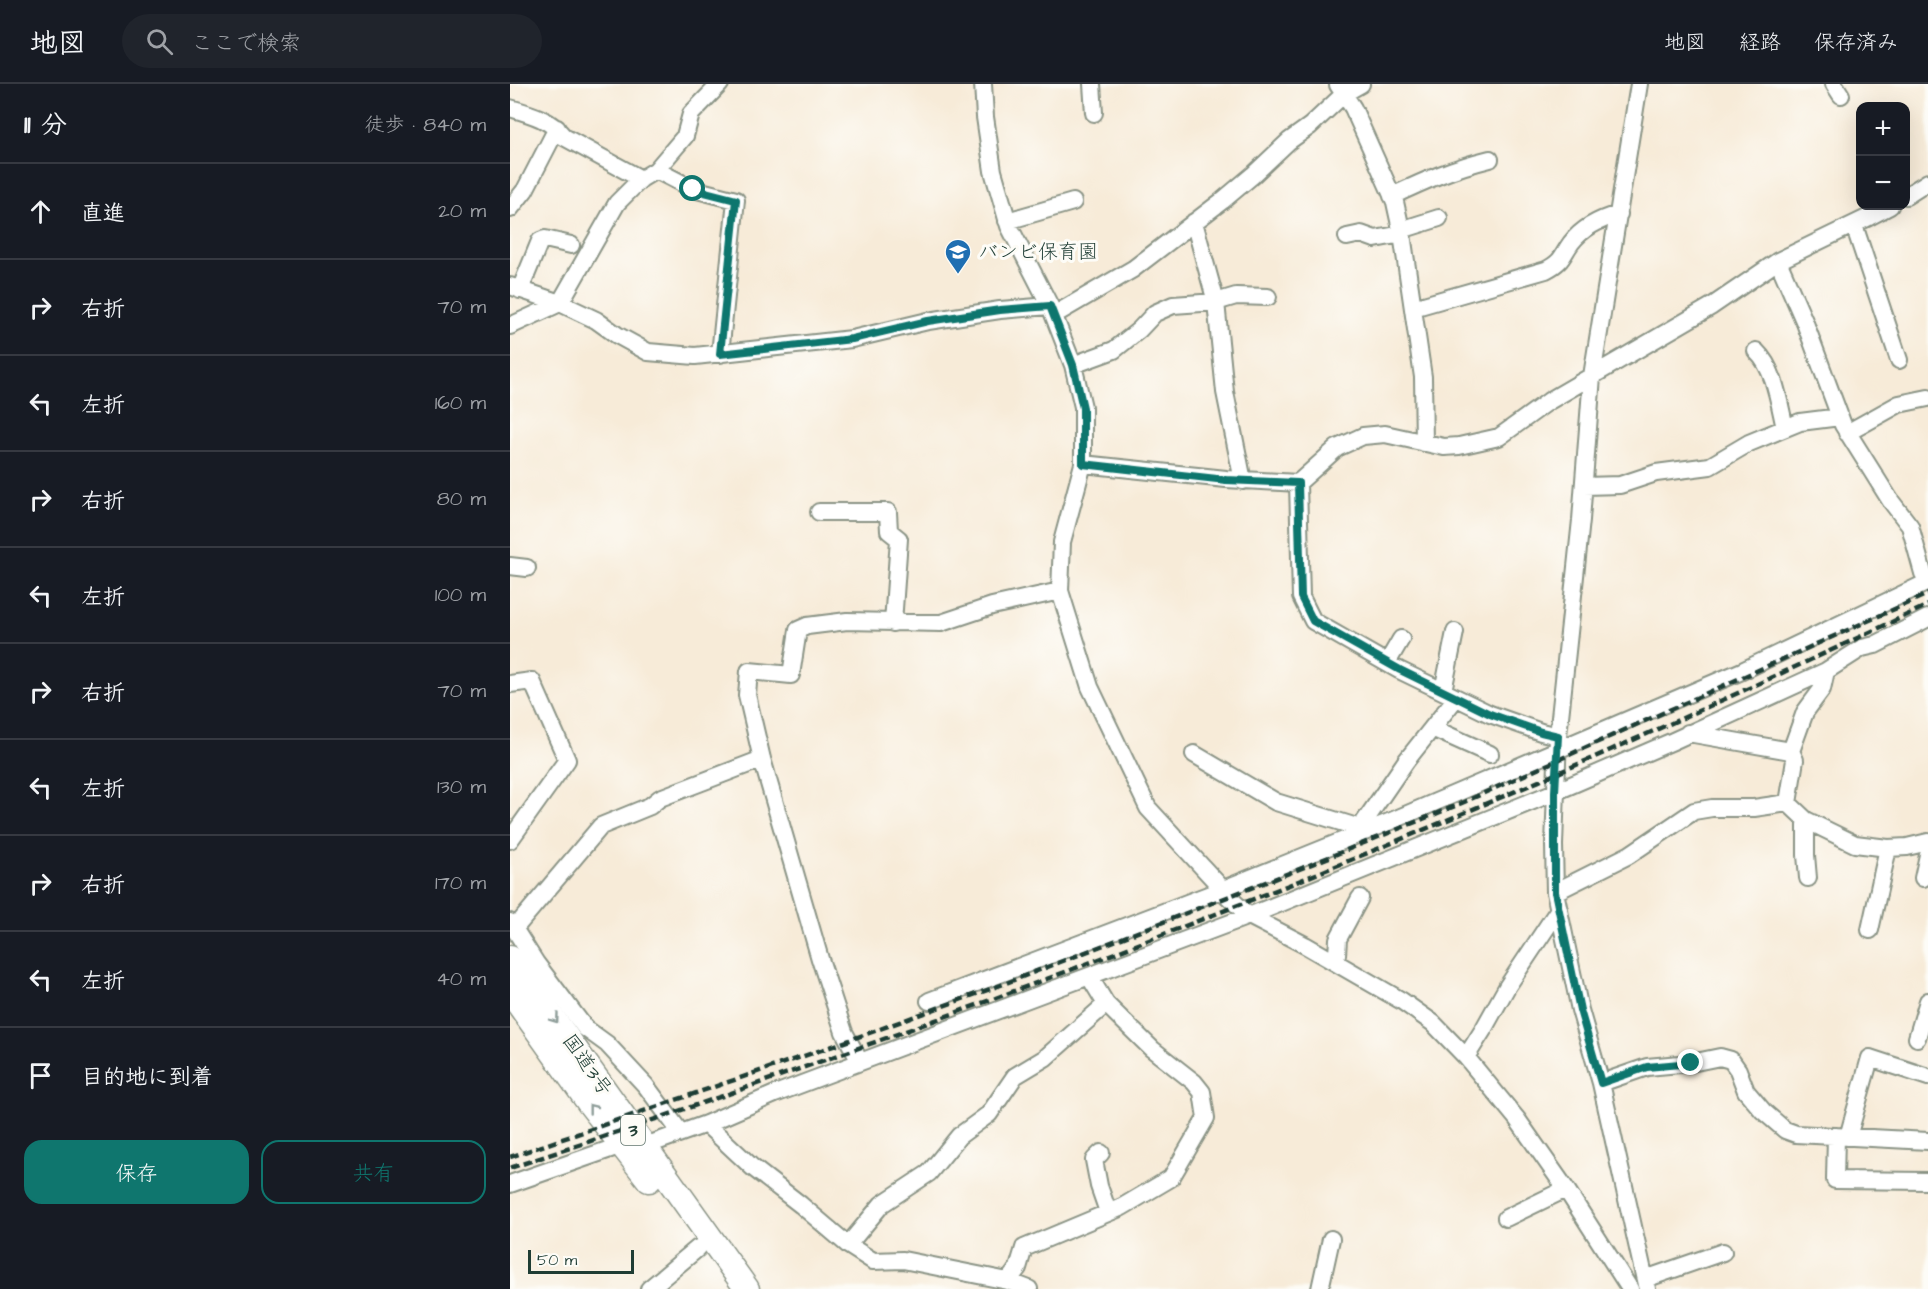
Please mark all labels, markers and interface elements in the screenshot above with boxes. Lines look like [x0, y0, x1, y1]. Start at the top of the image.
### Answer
search box [122, 14, 542, 68]
text: 地図 [30, 24, 86, 63]
icon: search [143, 25, 176, 58]
text: ここで検索 [191, 28, 301, 59]
text: 地図 [1664, 28, 1706, 57]
text: 経路 [1739, 28, 1781, 57]
text: 保存済み [1814, 28, 1898, 57]
map controls [1856, 102, 1910, 210]
button: + [1856, 102, 1910, 156]
text: 11 分 [24, 107, 67, 143]
text: 徒歩 · 840 m [364, 111, 486, 139]
button: − [1856, 156, 1910, 210]
route start [679, 175, 705, 201]
icon: ahead [24, 195, 57, 228]
text: 20 m [438, 197, 486, 225]
text: 直進 [81, 198, 125, 229]
school or university icon: バンビ保育園 [943, 237, 973, 275]
place label: バンビ保育園 [978, 238, 1098, 266]
icon: right [24, 291, 57, 324]
text: 70 m [438, 293, 486, 321]
text: 右折 [81, 294, 125, 325]
icon: left [24, 387, 57, 420]
text: 160 m [435, 389, 486, 417]
text: 左折 [81, 390, 125, 421]
icon: right [24, 483, 57, 516]
text: 80 m [437, 485, 486, 513]
text: 右折 [81, 486, 125, 517]
icon: left [24, 579, 57, 612]
text: 100 m [435, 581, 486, 609]
text: 左折 [81, 582, 125, 613]
icon: right [24, 675, 57, 708]
text: 70 m [438, 677, 486, 705]
text: 右折 [81, 678, 125, 709]
icon: left [24, 771, 57, 804]
text: 130 m [437, 773, 486, 801]
text: 左折 [81, 774, 125, 805]
icon: right [24, 867, 57, 900]
text: 170 m [435, 869, 486, 897]
text: 右折 [81, 870, 125, 901]
icon: left [24, 963, 57, 996]
text: 40 m [436, 965, 486, 993]
text: 左折 [81, 966, 125, 997]
one-way arrow [547, 1012, 558, 1023]
street label: 国道3号 [555, 1028, 619, 1102]
route end [1677, 1049, 1703, 1075]
icon: arrive [24, 1059, 57, 1092]
text: 目的地に到着 [81, 1062, 213, 1093]
one-way arrow [589, 1103, 600, 1114]
road number: 3 [621, 1115, 645, 1145]
button: 保存 [24, 1140, 249, 1204]
button: 共有 [261, 1140, 486, 1204]
scale bar [528, 1247, 634, 1274]
text: 50 m [537, 1249, 577, 1271]

